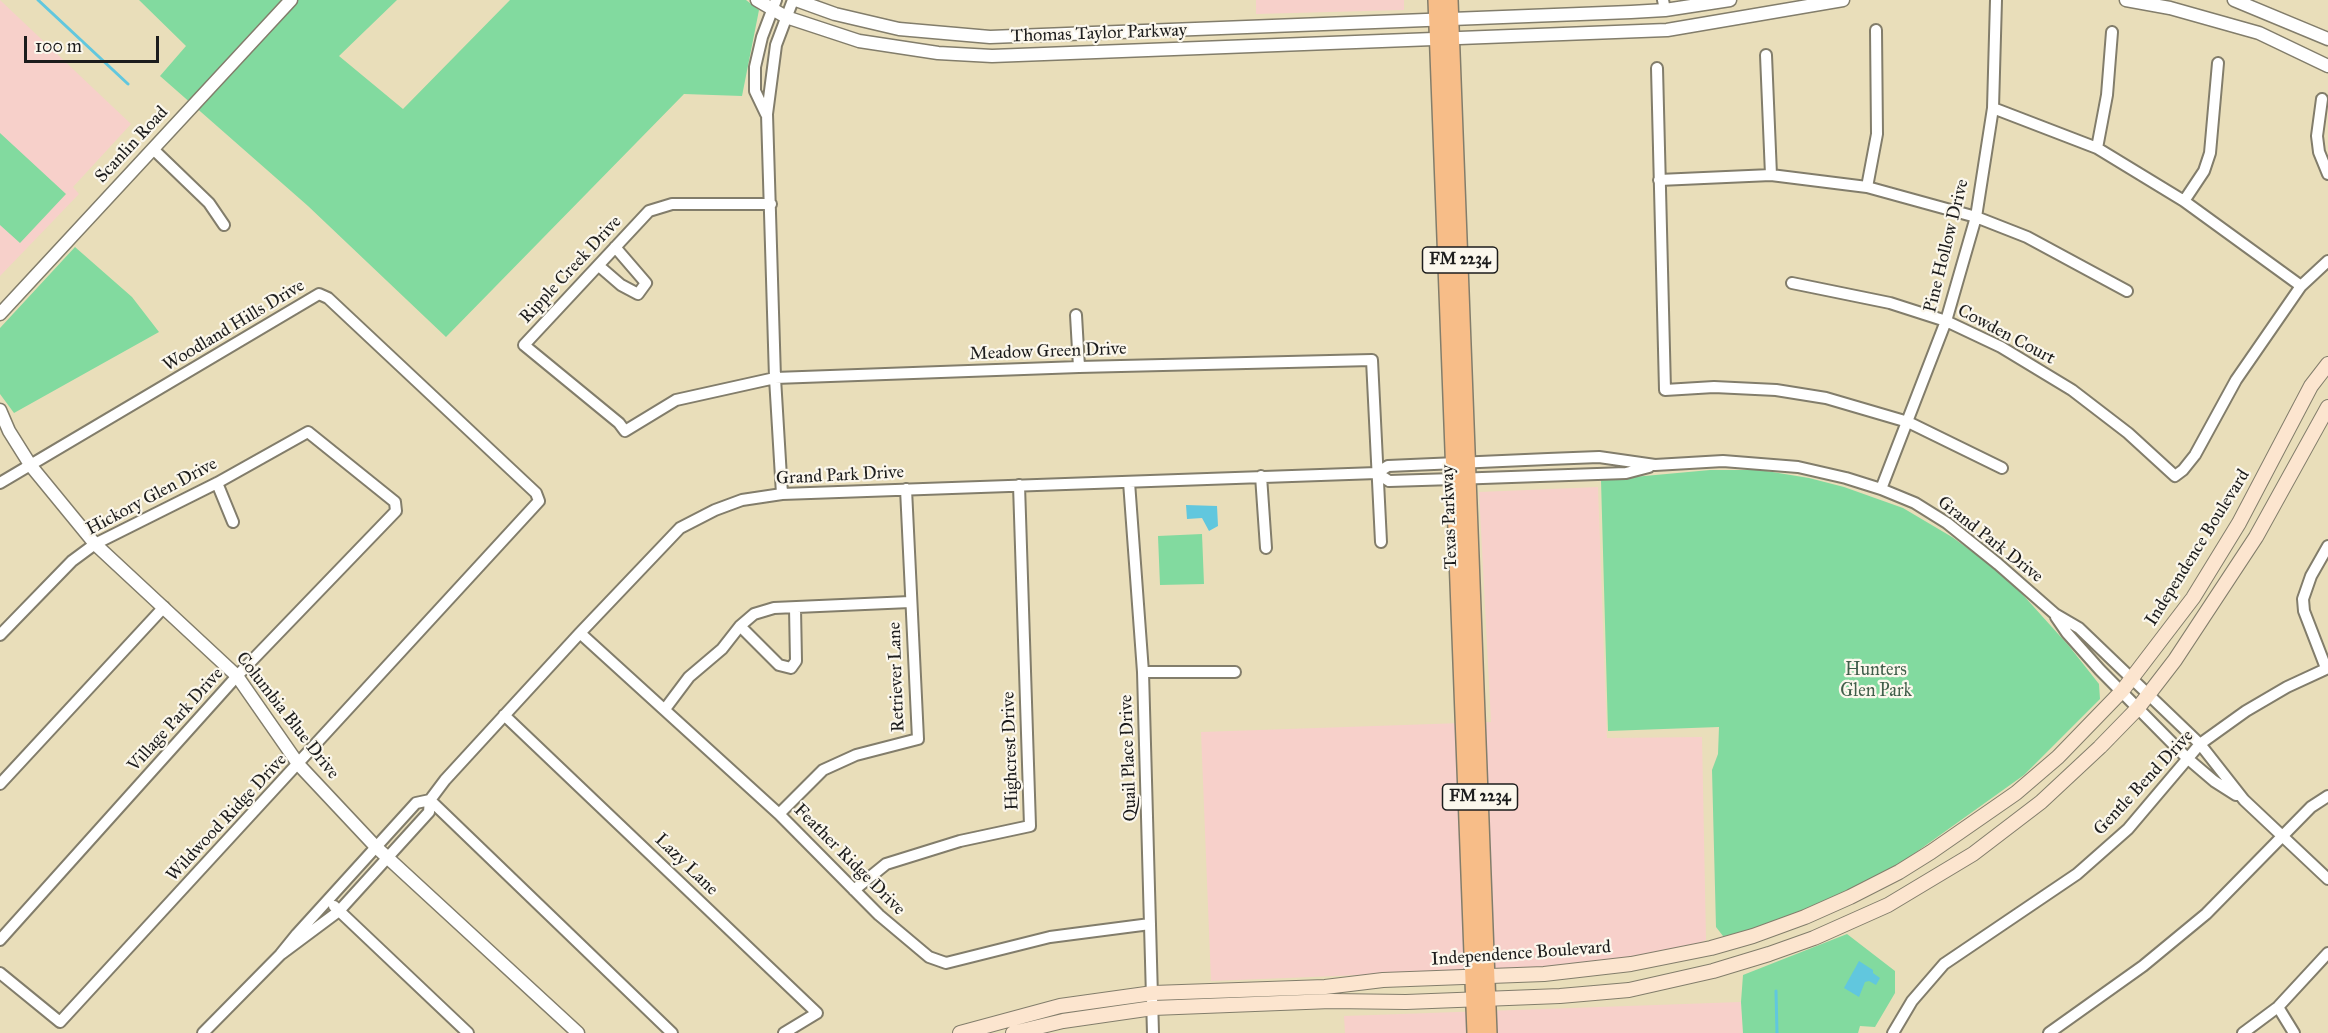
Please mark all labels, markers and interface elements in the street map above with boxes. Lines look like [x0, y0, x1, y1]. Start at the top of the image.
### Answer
street label: Thomas Taylor Parkway [1011, 20, 1187, 48]
scale bar [27, 24, 162, 62]
text: 100 m [35, 35, 82, 57]
street label: Scanlin Road [91, 102, 173, 188]
street label: Pine Hollow Drive [1920, 177, 1974, 315]
street label: Ripple Creek Drive [516, 212, 626, 328]
road number: FM 2234 [1422, 247, 1498, 273]
street label: Woodland Hills Drive [159, 275, 309, 377]
street label: Cowden Court [1954, 300, 2058, 370]
street label: Meadow Green Drive [969, 338, 1127, 366]
street label: Hickory Glen Drive [83, 453, 221, 541]
street label: Grand Park Drive [775, 462, 905, 490]
street label: Texas Parkway [1437, 464, 1463, 570]
street label: Independence Boulevard [2141, 466, 2255, 630]
street label: Grand Park Drive [1933, 492, 2047, 588]
street label: Retriever Lane [884, 622, 910, 732]
street label: Columbia Blue Drive [231, 648, 343, 784]
park label: Hunters Glen Park [1840, 660, 1912, 702]
street label: Village Park Drive [124, 664, 228, 776]
street label: Highcrest Drive [998, 691, 1024, 811]
street label: Quail Place Drive [1116, 694, 1142, 822]
street label: Gentle Bend Drive [2090, 726, 2198, 840]
street label: Wildwood Ridge Drive [162, 750, 292, 886]
road number: FM 2234 [1442, 784, 1518, 810]
street label: Feather Ridge Drive [789, 800, 909, 920]
street label: Lazy Lane [650, 830, 722, 900]
street label: Independence Boulevard [1430, 937, 1612, 971]

